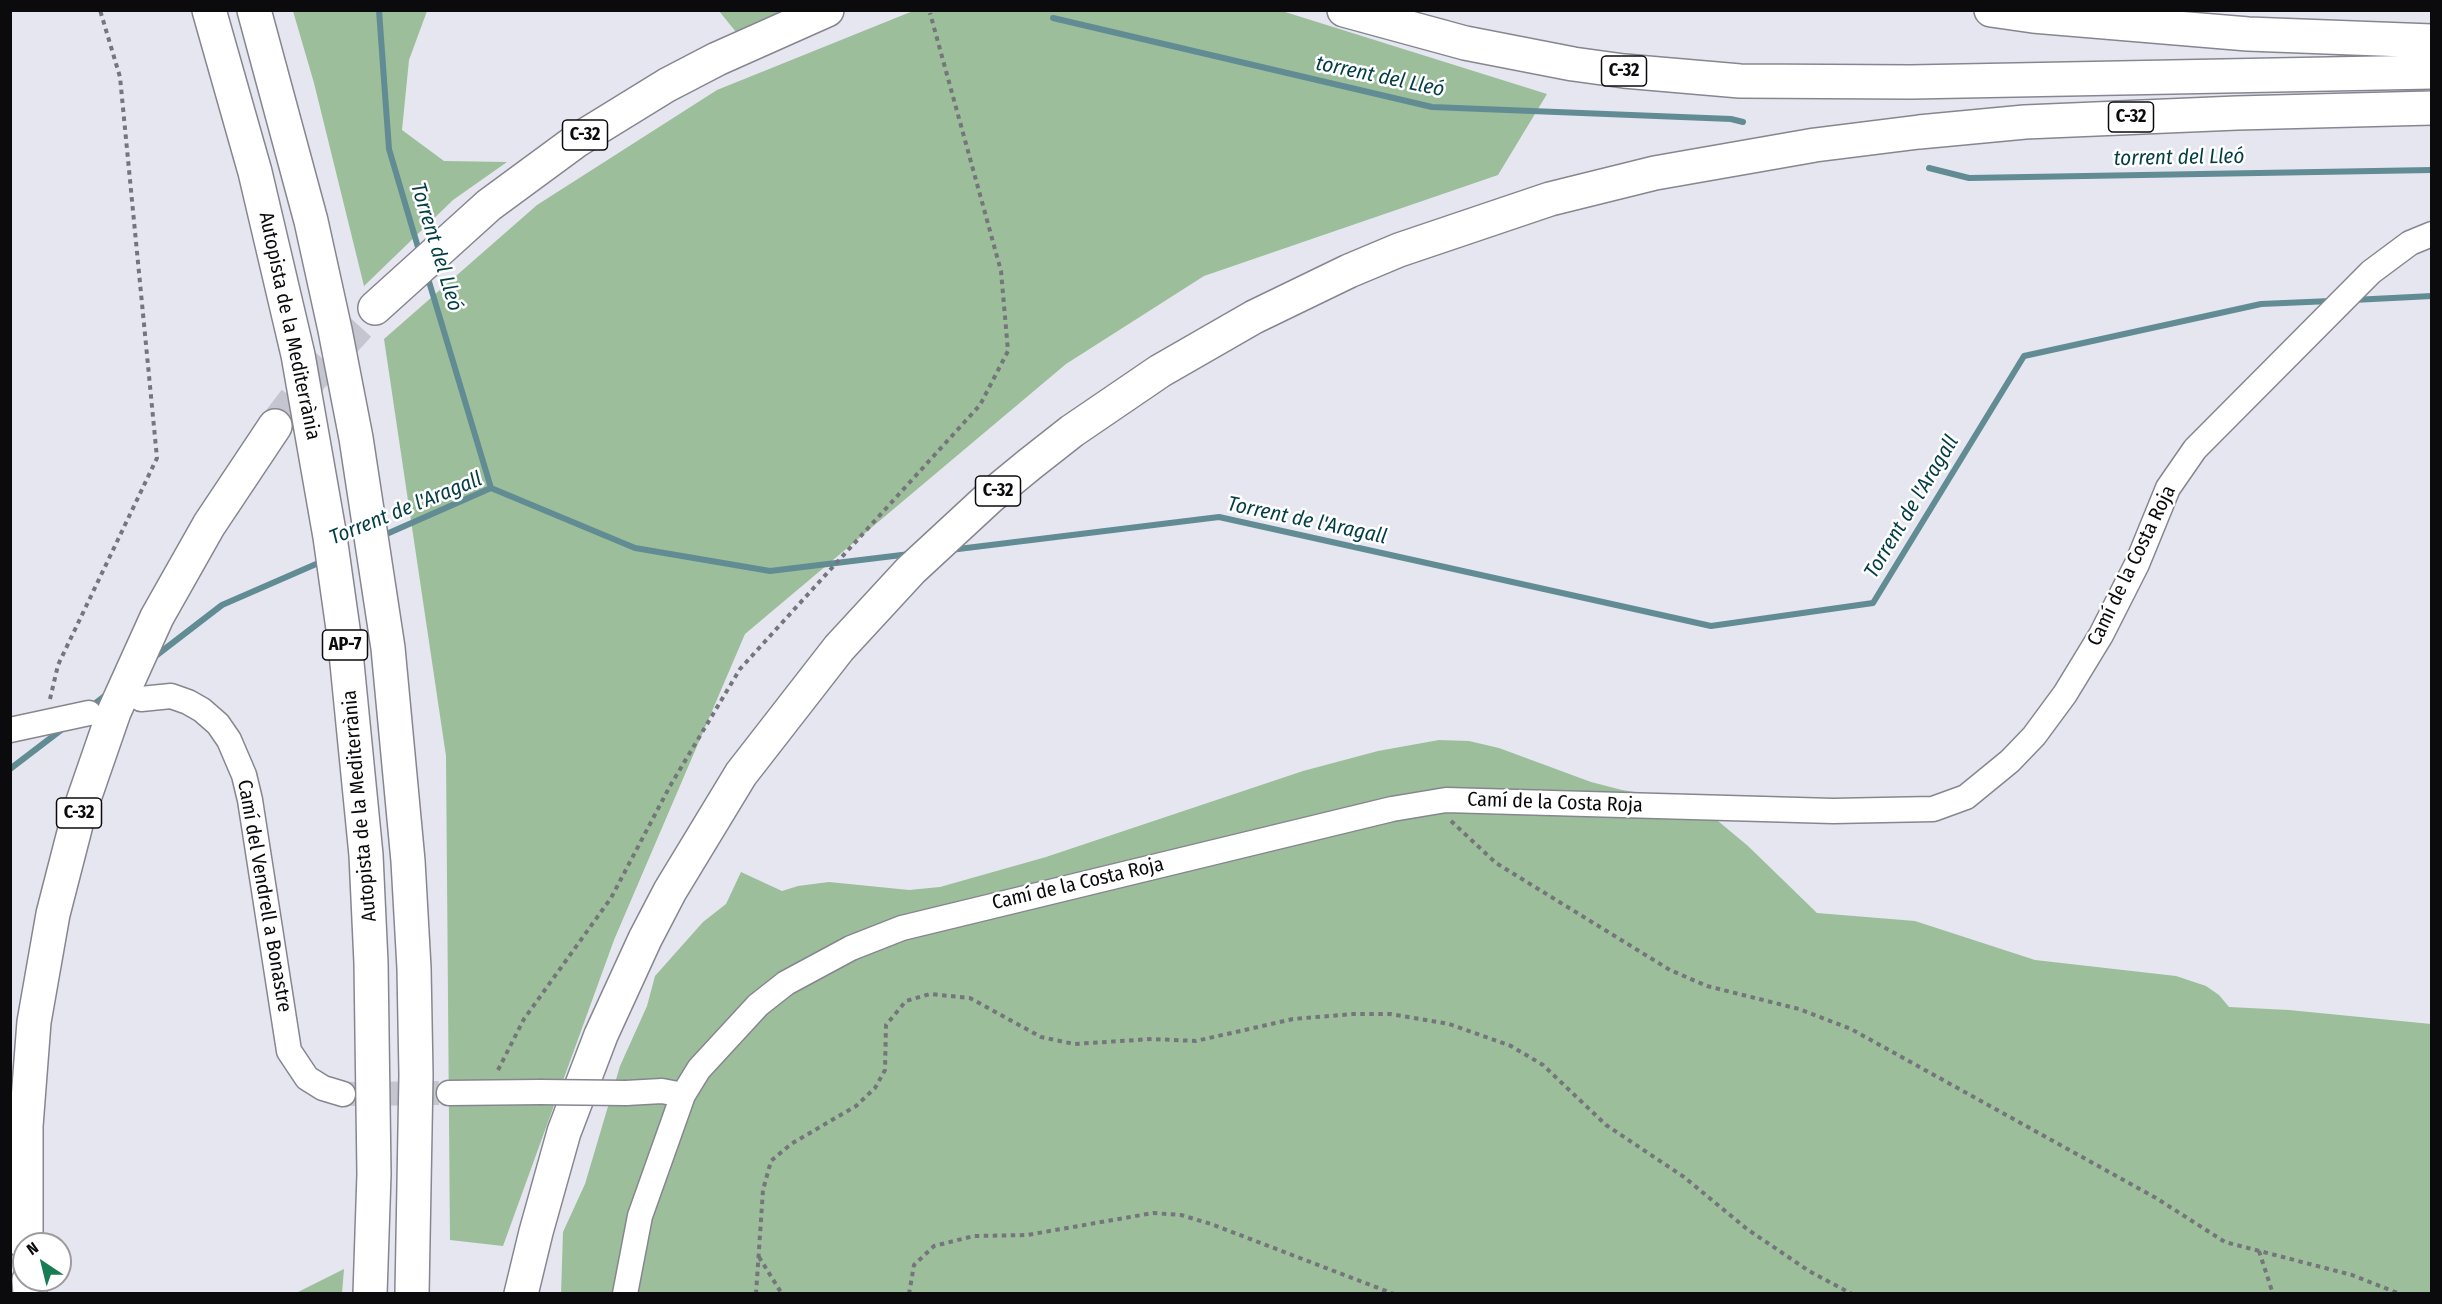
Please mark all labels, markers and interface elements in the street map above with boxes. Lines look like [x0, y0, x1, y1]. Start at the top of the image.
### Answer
water label: torrent del Lleó [1313, 51, 1447, 103]
road number: C-32 [1602, 56, 1646, 86]
road number: C-32 [2108, 102, 2154, 132]
road number: C-32 [562, 120, 608, 150]
water label: torrent del Lleó [2113, 144, 2245, 172]
water label: Torrent del Lleó [405, 180, 467, 314]
street label: Autopista de la Mediterrània [253, 210, 325, 442]
water label: Torrent de l'Aragall [1859, 431, 1965, 583]
water label: Torrent de l'Aragall [326, 467, 486, 551]
road number: C-32 [976, 476, 1020, 506]
street label: Camí de la Costa Roja [2083, 482, 2181, 650]
water label: Torrent de l'Aragall [1225, 492, 1389, 550]
road number: AP-7 [322, 630, 368, 660]
street label: Autopista de la Mediterrània [338, 689, 382, 923]
street label: Camí del Vendrell a Bonastre [232, 778, 296, 1014]
street label: Camí de la Costa Roja [1467, 788, 1643, 818]
road number: C-32 [56, 798, 101, 828]
street label: Camí de la Costa Roja [990, 853, 1166, 915]
north arrow [12, 1232, 72, 1292]
text: N [23, 1238, 42, 1259]

